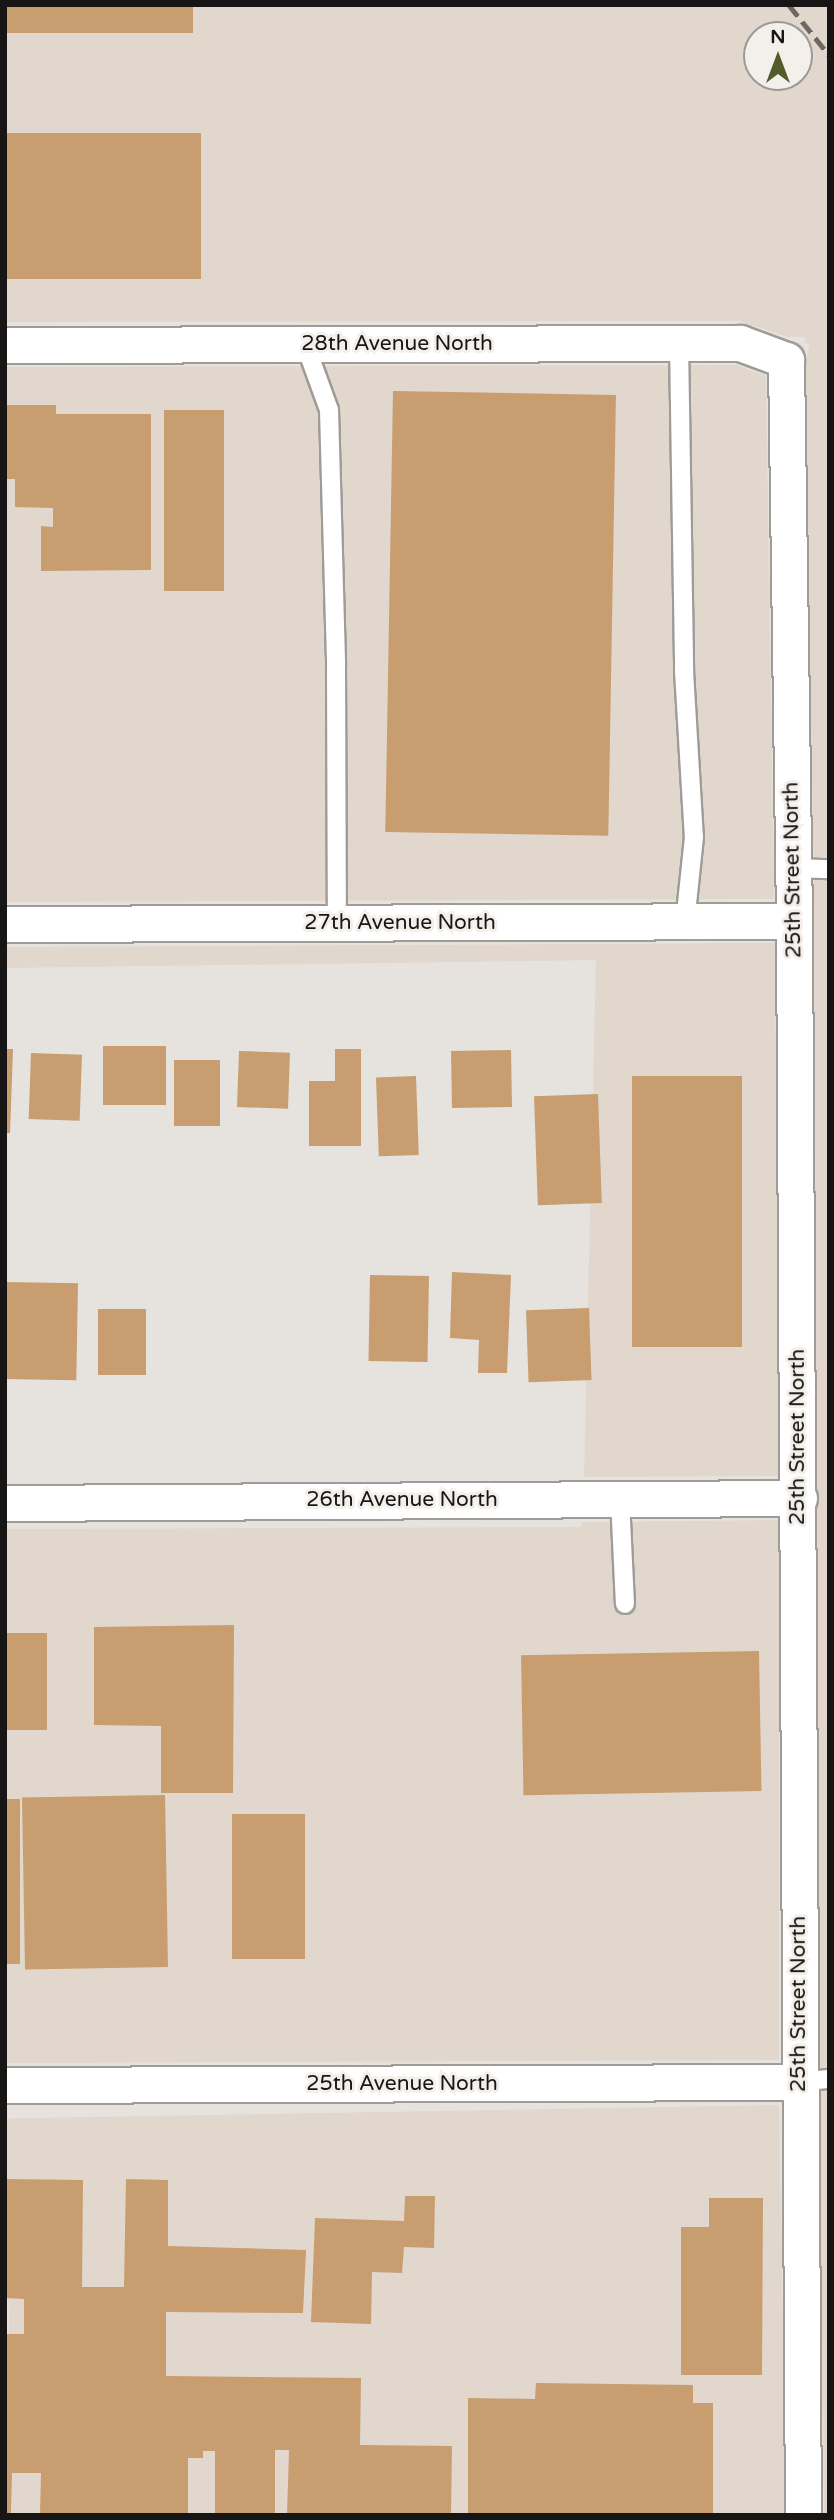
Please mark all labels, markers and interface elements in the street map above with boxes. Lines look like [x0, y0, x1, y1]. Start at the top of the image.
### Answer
north arrow [743, 21, 813, 91]
text: N [770, 26, 786, 48]
street label: 28th Avenue North [301, 331, 493, 357]
street label: 25th Street North [779, 782, 807, 958]
street label: 27th Avenue North [304, 910, 496, 936]
street label: 25th Street North [785, 1349, 811, 1525]
street label: 26th Avenue North [306, 1487, 498, 1513]
street label: 25th Street North [786, 1916, 812, 2092]
street label: 25th Avenue North [306, 2071, 498, 2097]

